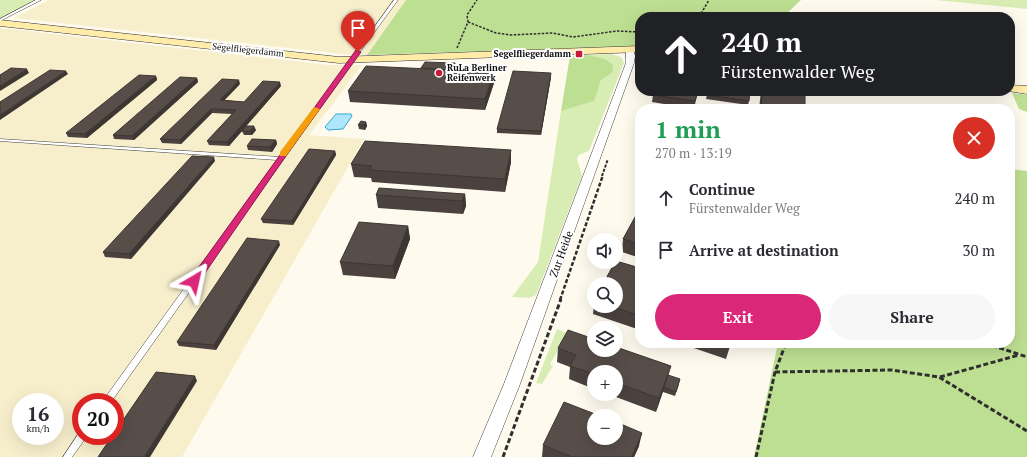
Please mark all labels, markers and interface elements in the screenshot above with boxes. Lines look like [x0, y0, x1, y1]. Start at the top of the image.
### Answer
pin [341, 11, 375, 52]
icon: arrive [347, 17, 369, 39]
text: 240 m [721, 23, 802, 60]
icon: ahead [655, 28, 707, 80]
street label: Segelfliegerdamm [212, 40, 285, 60]
place label: Segelfliegerdamm [494, 48, 572, 60]
marker: Segelfliegerdamm [574, 49, 584, 59]
text: Fürstenwalder Weg [721, 59, 874, 83]
place label: RuLa Berliner Reifenwerk [447, 62, 507, 84]
marker: RuLa Berliner Reifenwerk [434, 68, 444, 78]
text: 1 min [655, 113, 721, 145]
button: close [953, 117, 995, 159]
text: 270 m · 13:19 [655, 144, 732, 162]
text: Continue [689, 179, 755, 199]
icon: ahead [655, 187, 677, 209]
text: 240 m [954, 188, 995, 208]
text: Fürstenwalder Weg [689, 199, 800, 217]
street label: Zur Heide [546, 228, 576, 279]
map controls [587, 233, 623, 445]
button: sound [587, 233, 623, 269]
icon: arrive [655, 239, 677, 261]
text: Arrive at destination [689, 240, 839, 260]
text: 30 m [962, 240, 995, 260]
position arrow [173, 260, 215, 302]
button: search [587, 277, 623, 313]
button: Exit [655, 294, 821, 340]
button: Share [829, 294, 995, 340]
button: layers [587, 321, 623, 357]
button: + [587, 365, 623, 401]
speed limit sign: 20 [72, 393, 124, 445]
text: 16 [27, 400, 49, 427]
button: − [587, 409, 623, 445]
text: km/h [26, 422, 50, 435]

